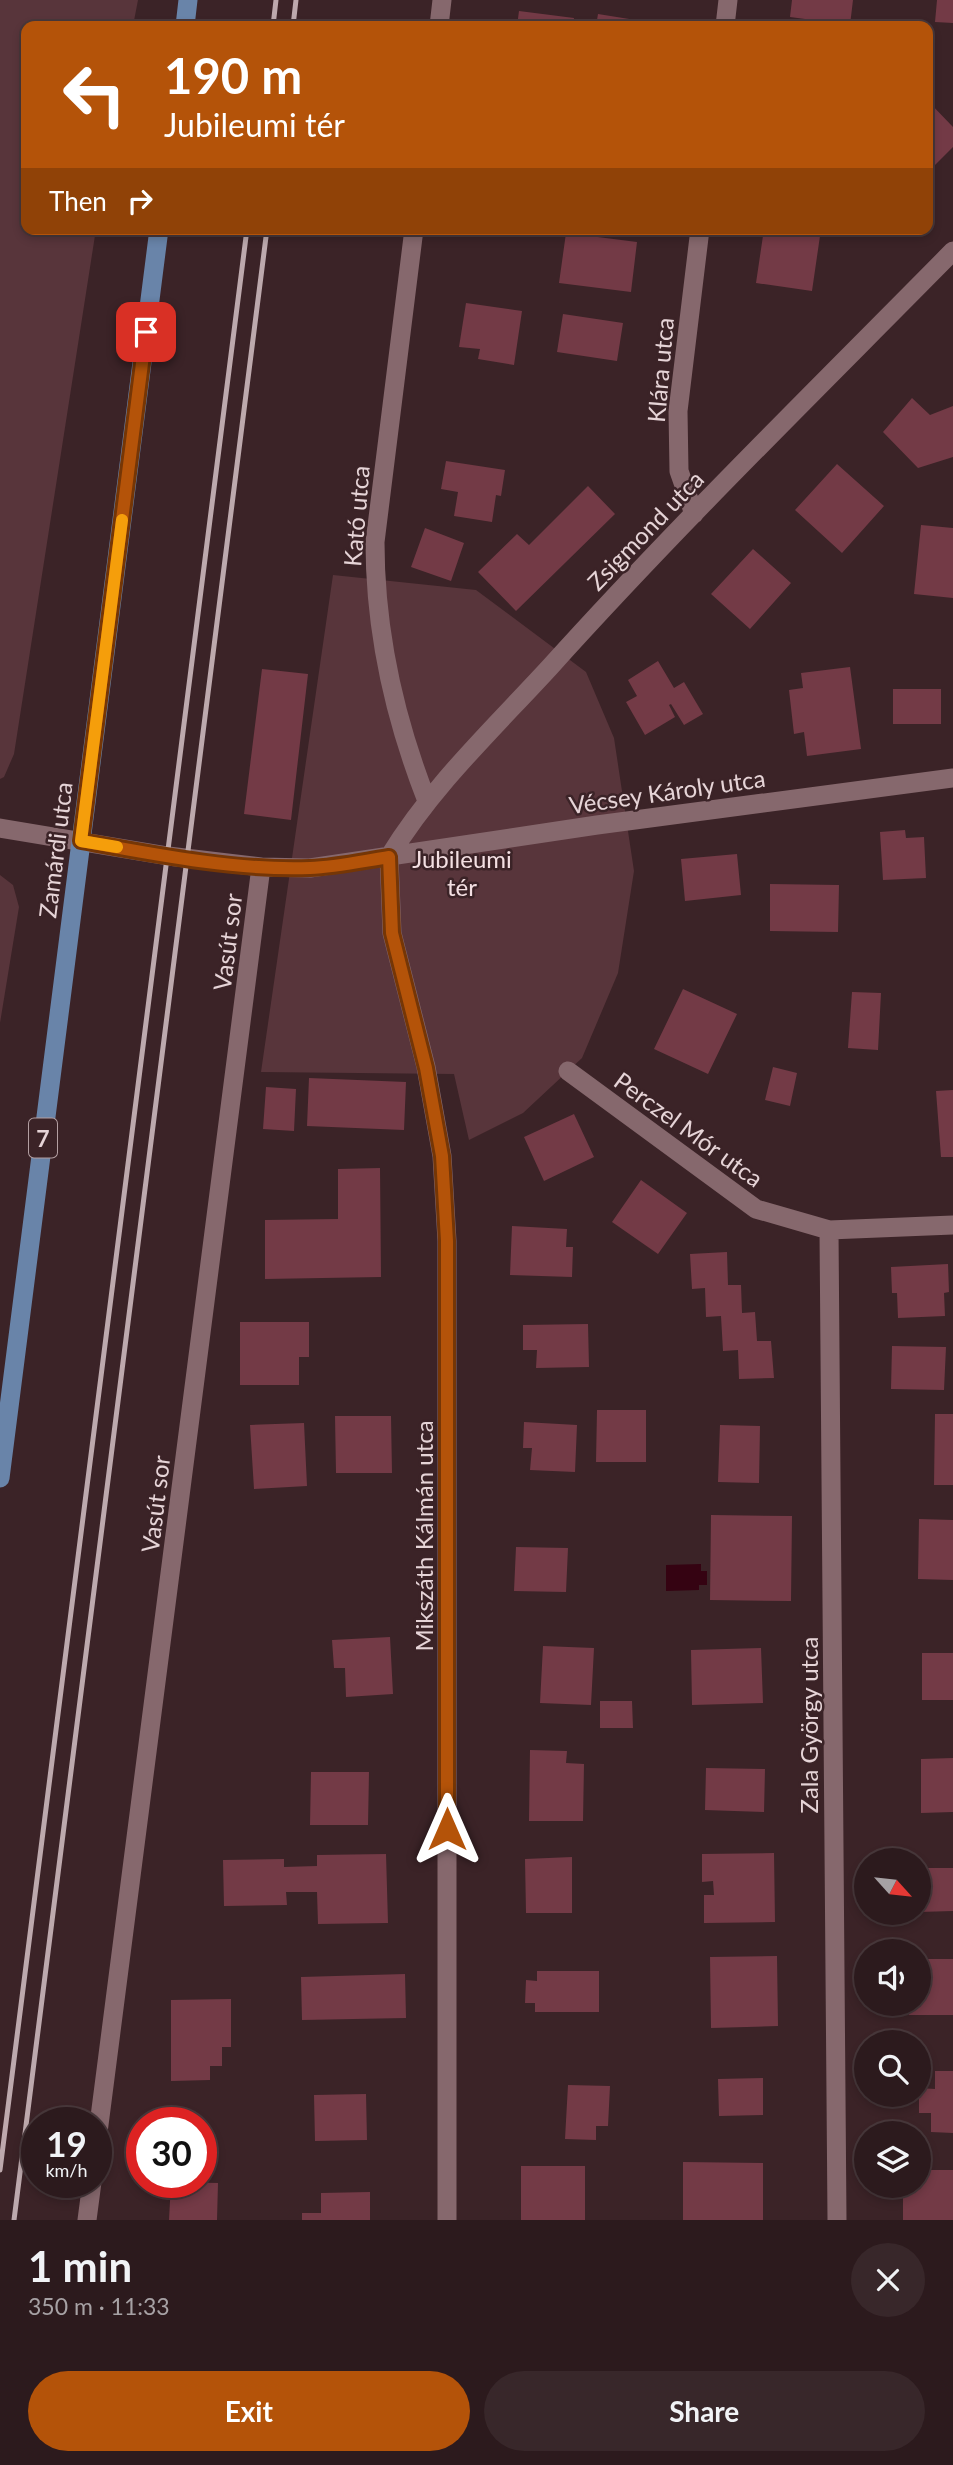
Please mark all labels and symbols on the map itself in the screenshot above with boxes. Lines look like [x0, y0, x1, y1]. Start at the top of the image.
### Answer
pin [116, 302, 176, 362]
street label: Klára utca [641, 316, 679, 424]
street label: Kató utca [337, 464, 375, 568]
street label: Zsigmond utca [581, 464, 709, 596]
street label: Vécsey Károly utca [567, 763, 767, 819]
street label: Zamárdi utca [32, 780, 78, 920]
park label: Jubileumi tér [412, 844, 512, 901]
street label: Vasút sor [207, 892, 247, 992]
street label: Perczel Mór utca [609, 1065, 769, 1193]
road number: 7 [29, 1119, 57, 1158]
street label: Mikszáth Kálmán utca [409, 1420, 438, 1652]
street label: Vasút sor [135, 1454, 175, 1554]
street label: Zala György utca [794, 1637, 823, 1813]
position arrow [410, 1792, 484, 1866]
north arrow [854, 1848, 931, 1925]
speed limit sign: 30 [126, 2107, 217, 2198]

